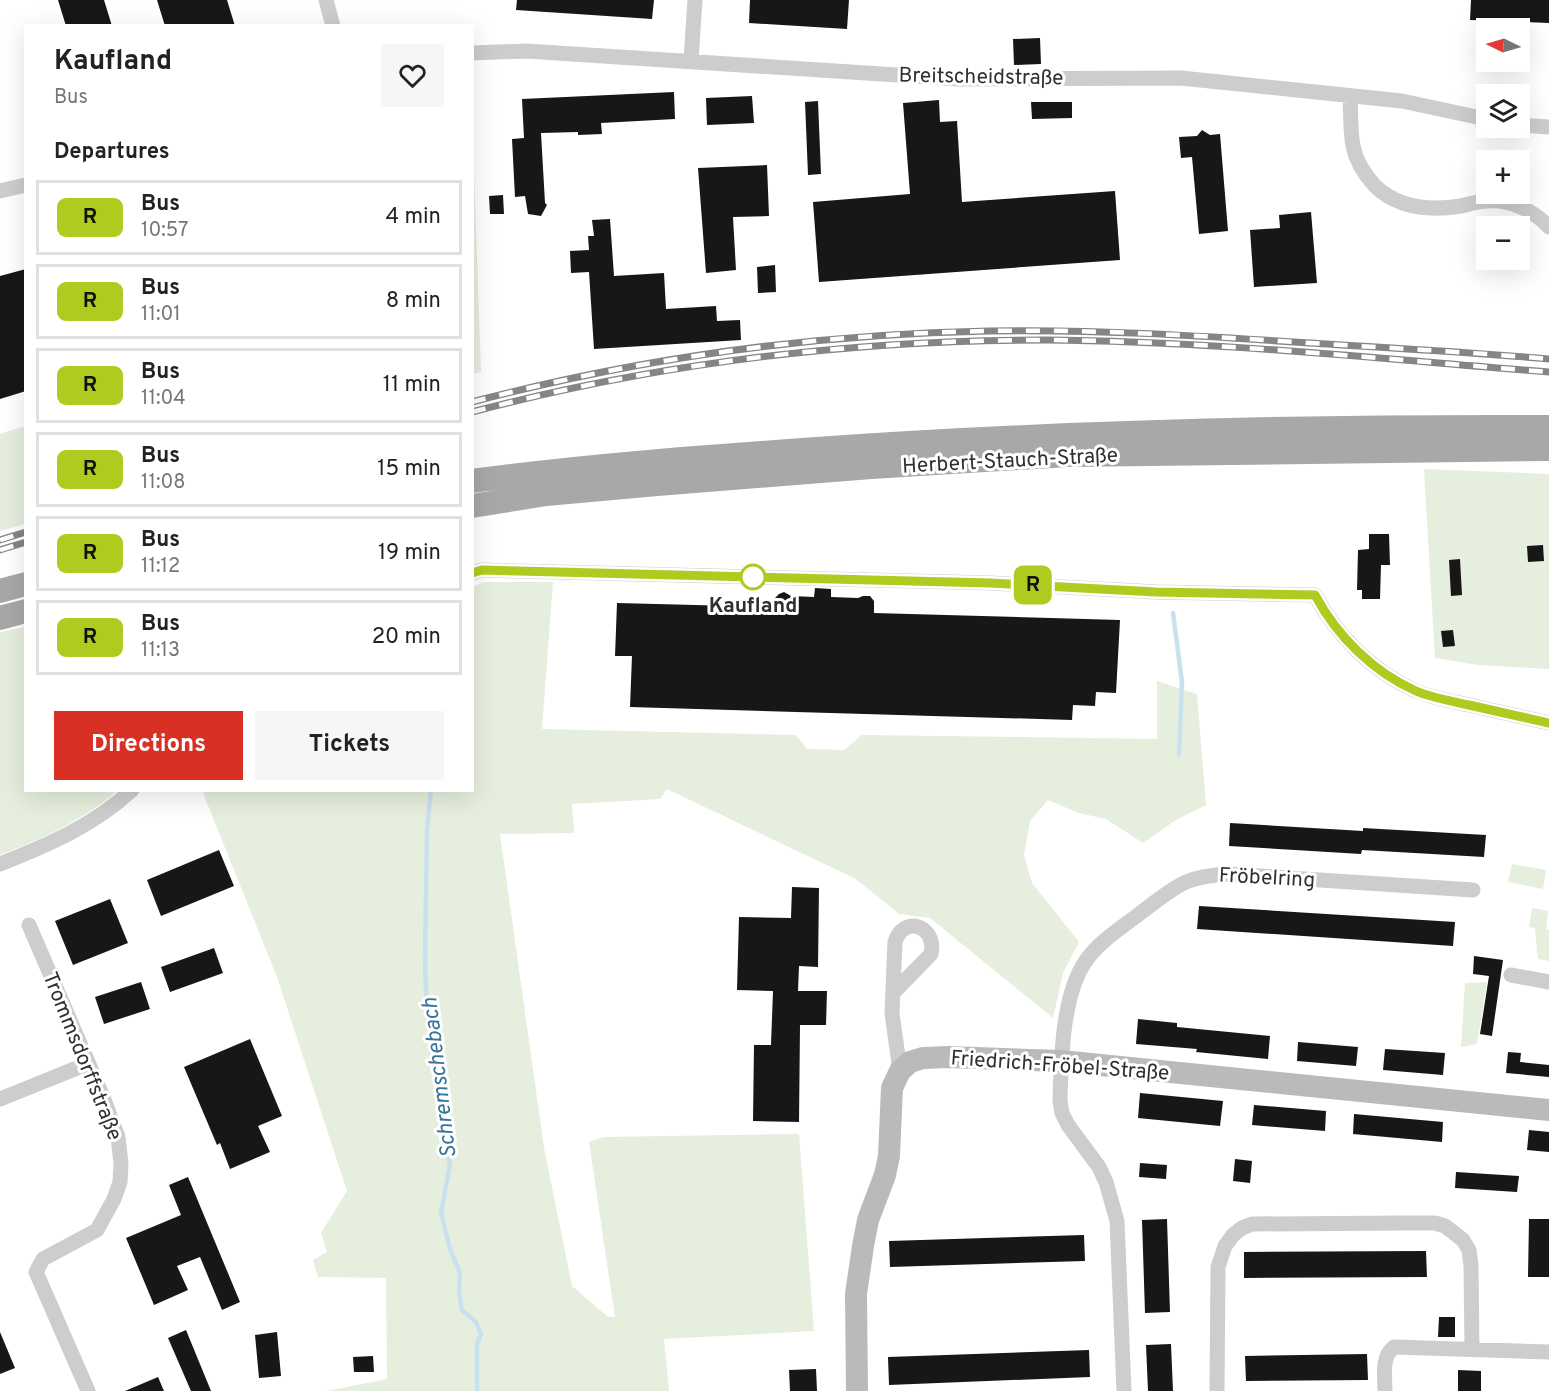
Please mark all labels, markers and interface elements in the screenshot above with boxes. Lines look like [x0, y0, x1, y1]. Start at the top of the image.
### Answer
north arrow [1476, 18, 1530, 72]
map controls [1476, 18, 1530, 270]
text: Kaufland [54, 44, 172, 80]
button: heart [381, 44, 444, 107]
street label: Breitscheidstraße [898, 63, 1064, 92]
button: layers [1476, 84, 1530, 138]
text: Bus [54, 85, 88, 111]
text: Departures [54, 139, 170, 166]
button: + [1476, 150, 1530, 204]
text: Bus [141, 191, 180, 218]
text: R [83, 204, 97, 231]
text: 4 min [386, 204, 441, 231]
button: − [1476, 216, 1530, 270]
text: 10:57 [141, 218, 188, 244]
text: Bus [141, 275, 180, 302]
text: R [83, 288, 97, 315]
text: 8 min [386, 288, 441, 315]
text: 11:01 [141, 302, 181, 328]
text: Bus [141, 359, 180, 386]
text: R [83, 372, 97, 399]
text: 11 min [383, 372, 441, 399]
text: 11:04 [141, 386, 186, 412]
street label: Herbert-Stauch-Straße [902, 442, 1119, 481]
text: Bus [141, 443, 180, 470]
text: R [83, 456, 97, 483]
text: 15 min [377, 456, 441, 483]
text: 11:08 [141, 470, 185, 496]
text: Bus [141, 527, 180, 554]
text: R [83, 540, 97, 567]
text: 19 min [378, 540, 441, 567]
text: 11:12 [141, 554, 180, 580]
marker: Kaufland [740, 564, 766, 590]
line badge: R [1014, 566, 1052, 604]
text: R [1026, 572, 1040, 599]
place label: Kaufland [709, 593, 797, 620]
text: Bus [141, 611, 180, 638]
text: R [83, 624, 97, 651]
text: 20 min [372, 624, 441, 651]
text: 11:13 [141, 638, 180, 664]
button: Directions [54, 711, 243, 780]
button: Tickets [255, 711, 444, 780]
street label: Fröbelring [1218, 862, 1316, 895]
street label: Trommsdorffstraße [36, 968, 128, 1145]
water label: Schremschebach [417, 996, 464, 1160]
street label: Friedrich-Fröbel-Straße [950, 1045, 1170, 1088]

